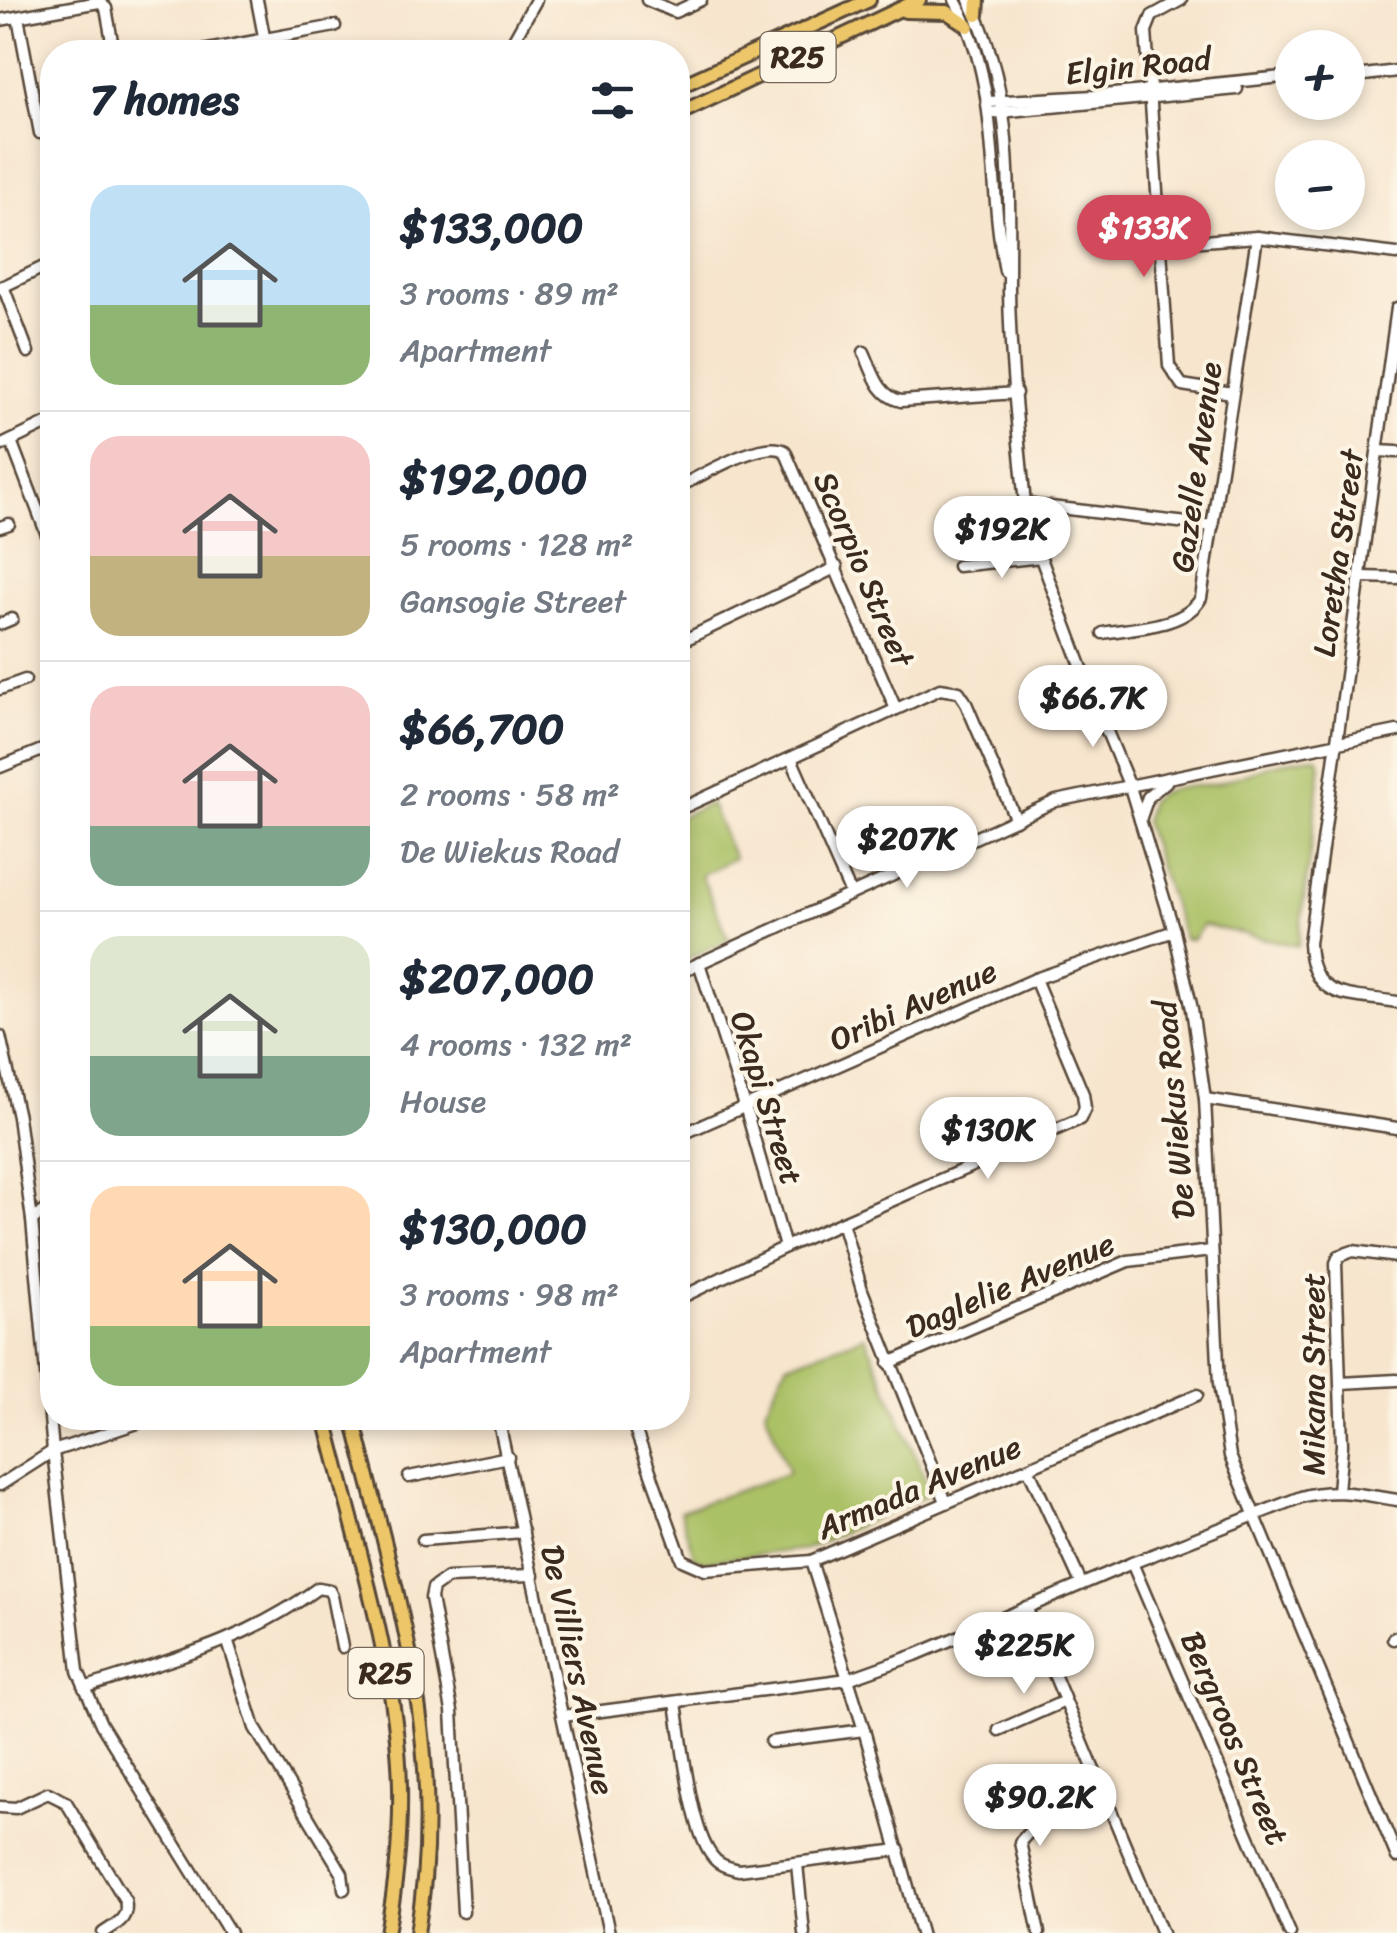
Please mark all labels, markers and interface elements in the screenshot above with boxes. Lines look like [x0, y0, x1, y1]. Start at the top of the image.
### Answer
street label: Elgin Road [1062, 30, 1216, 102]
map controls [1275, 30, 1365, 230]
button: + [1275, 30, 1365, 120]
road number: R25 [760, 32, 836, 82]
text: 7 homes [90, 63, 239, 137]
icon: filters [585, 73, 640, 128]
button: − [1275, 140, 1365, 230]
text: $133,000 [400, 191, 583, 265]
pin: $133K [1074, 195, 1214, 280]
text: $133K [1099, 199, 1189, 256]
icon: home [170, 225, 290, 345]
text: 3 rooms · 89 m² [400, 265, 619, 322]
text: Apartment [400, 322, 551, 379]
street label: Gazelle Avenue [1154, 358, 1239, 576]
text: $192,000 [400, 442, 587, 516]
street label: Loretha Street [1296, 445, 1381, 660]
street label: Scorpio Street [797, 462, 931, 677]
icon: home [170, 476, 290, 596]
pin: $192K [932, 496, 1072, 581]
text: $192K [956, 500, 1048, 557]
text: 5 rooms · 128 m² [400, 516, 633, 573]
text: Gansogie Street [400, 573, 626, 630]
pin: $66.7K [1012, 665, 1174, 750]
text: $66.7K [1040, 669, 1146, 726]
text: $66,700 [400, 692, 564, 766]
icon: home [170, 726, 290, 846]
text: 2 rooms · 58 m² [400, 766, 620, 823]
pin: $207K [837, 806, 977, 891]
text: $207K [858, 810, 956, 867]
text: De Wiekus Road [400, 823, 619, 880]
text: $207,000 [400, 942, 594, 1016]
street label: Oribi Avenue [820, 943, 1007, 1068]
icon: home [170, 976, 290, 1096]
street label: De Wiekus Road [1136, 996, 1212, 1222]
street label: Okapi Street [713, 1004, 820, 1192]
text: 4 rooms · 132 m² [400, 1016, 632, 1073]
text: House [400, 1073, 486, 1130]
pin: $130K [918, 1097, 1058, 1182]
text: $130K [942, 1101, 1034, 1158]
text: $130,000 [400, 1192, 587, 1266]
street label: Daglelie Avenue [897, 1216, 1124, 1355]
icon: home [170, 1226, 290, 1346]
text: 3 rooms · 98 m² [400, 1266, 619, 1323]
street label: Mikana Street [1285, 1273, 1342, 1475]
text: Apartment [400, 1323, 551, 1380]
street label: Armada Avenue [807, 1419, 1031, 1557]
street label: De Villiers Avenue [523, 1540, 632, 1801]
pin: $225K [954, 1612, 1094, 1697]
text: $225K [975, 1616, 1073, 1673]
street label: Bergroos Street [1164, 1622, 1305, 1854]
road number: R25 [348, 1648, 424, 1698]
pin: $90.2K [959, 1764, 1121, 1849]
text: $90.2K [986, 1768, 1095, 1825]

